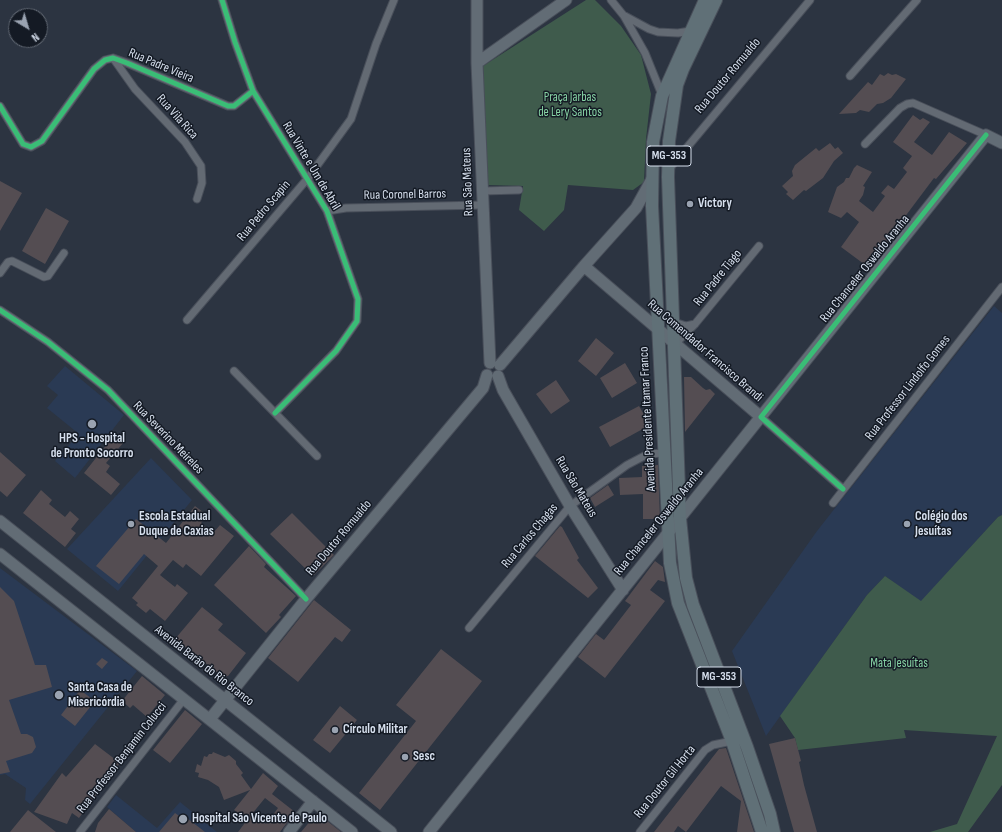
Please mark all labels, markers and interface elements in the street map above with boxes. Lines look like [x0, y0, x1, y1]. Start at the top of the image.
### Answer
north arrow [8, 8, 48, 48]
text: N [29, 30, 41, 44]
street label: Rua Doutor Romualdo [692, 35, 764, 117]
street label: Rua Padre Vieira [126, 45, 196, 87]
park label: Praça Jarbas de Lery Santos [538, 90, 602, 121]
street label: Rua Vila Rica [153, 91, 201, 143]
street label: Rua Vinte e Um de Abril [279, 119, 343, 213]
road number: MG-353 [647, 146, 691, 166]
street label: Rua São Mateus [459, 148, 477, 216]
street label: Rua Pedro Scapin [234, 177, 294, 245]
street label: Rua Coronel Barros [364, 186, 446, 204]
place label: Victory [698, 196, 732, 212]
marker: Victory [685, 199, 695, 209]
street label: Rua Chanceler Oswaldo Aranha [817, 212, 913, 326]
street label: Rua Padre Tiago [690, 247, 746, 309]
street label: Rua Comendador Francisco Brandi [644, 297, 766, 405]
street label: Rua Professor Lindolfo Gomes [862, 332, 954, 444]
street label: Avenida Presidente Itamar Franco [636, 346, 660, 492]
street label: Rua Severino Meireles [129, 398, 207, 478]
marker: HPS - Hospital de Pronto Socorro [86, 418, 98, 430]
place label: HPS - Hospital de Pronto Socorro [51, 431, 133, 462]
street label: Rua São Mateus [552, 454, 600, 520]
street label: Rua Chanceler Oswaldo Aranha [611, 465, 707, 579]
street label: Rua Doutor Romualdo [303, 497, 375, 579]
street label: Rua Carlos Chagas [498, 501, 562, 571]
place label: Escola Estadual Duque de Caxias [139, 509, 214, 540]
place label: Colégio dos Jesuítas [915, 509, 968, 540]
marker: Escola Estadual Duque de Caxias [126, 519, 136, 529]
marker: Colégio dos Jesuítas [902, 519, 912, 529]
street label: Avenida Barão do Rio Branco [151, 622, 257, 710]
park label: Mata Jesuítas [870, 656, 928, 672]
road number: MG-353 [697, 667, 741, 687]
place label: Santa Casa de Misericórdia [68, 680, 132, 711]
marker: Santa Casa de Misericórdia [53, 689, 65, 701]
street label: Rua Professor Benjamin Colucci [74, 699, 170, 817]
place label: Círculo Militar [343, 722, 408, 738]
marker: Círculo Militar [330, 725, 340, 735]
street label: Rua Doutor Gil Horta [631, 743, 699, 821]
place label: Sesc [413, 749, 435, 765]
marker: Sesc [400, 752, 410, 762]
place label: Hospital São Vicente de Paulo [192, 811, 327, 827]
marker: Hospital São Vicente de Paulo [177, 813, 189, 825]

